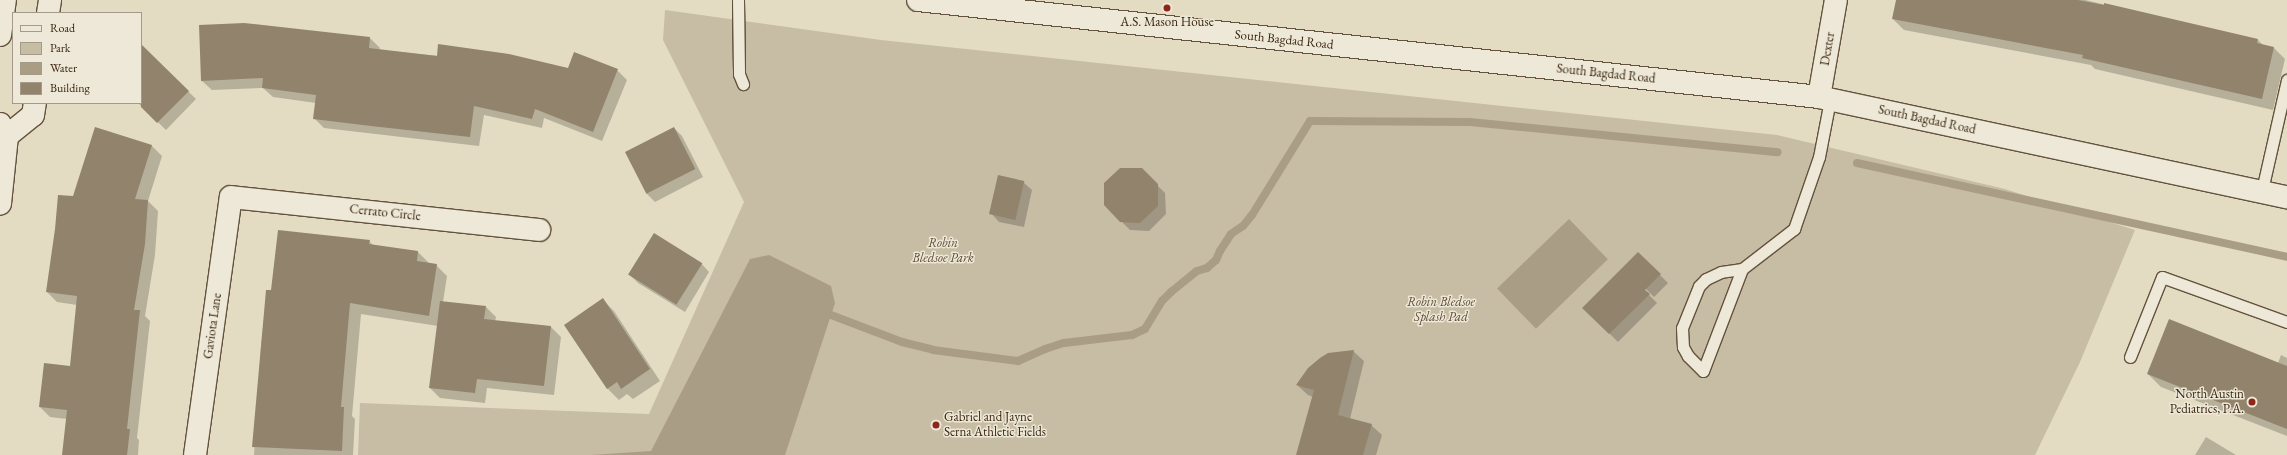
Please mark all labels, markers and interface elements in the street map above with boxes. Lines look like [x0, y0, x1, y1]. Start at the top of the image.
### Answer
marker: A.S. Mason House [1162, 3, 1172, 13]
legend [12, 12, 142, 104]
place label: A.S. Mason House [1120, 14, 1214, 30]
text: Road [50, 20, 75, 36]
street label: South Bagdad Road [1234, 27, 1334, 53]
street label: Dexter [1817, 31, 1839, 67]
text: Park [50, 40, 70, 56]
text: Water [50, 60, 77, 76]
street label: South Bagdad Road [1556, 61, 1656, 87]
text: Building [50, 80, 90, 96]
street label: South Bagdad Road [1877, 102, 1977, 138]
street label: Cerrato Circle [349, 202, 421, 224]
park label: Robin Bledsoe Park [912, 236, 974, 267]
street label: Gaviota Lane [201, 292, 225, 360]
park label: Robin Bledsoe Splash Pad [1407, 295, 1475, 326]
place label: North Austin Pediatrics, P.A. [2170, 387, 2244, 418]
marker: North Austin Pediatrics, P.A. [2247, 397, 2257, 407]
place label: Gabriel and Jayne Serna Athletic Fields [944, 410, 1046, 441]
marker: Gabriel and Jayne Serna Athletic Fields [931, 420, 941, 430]

